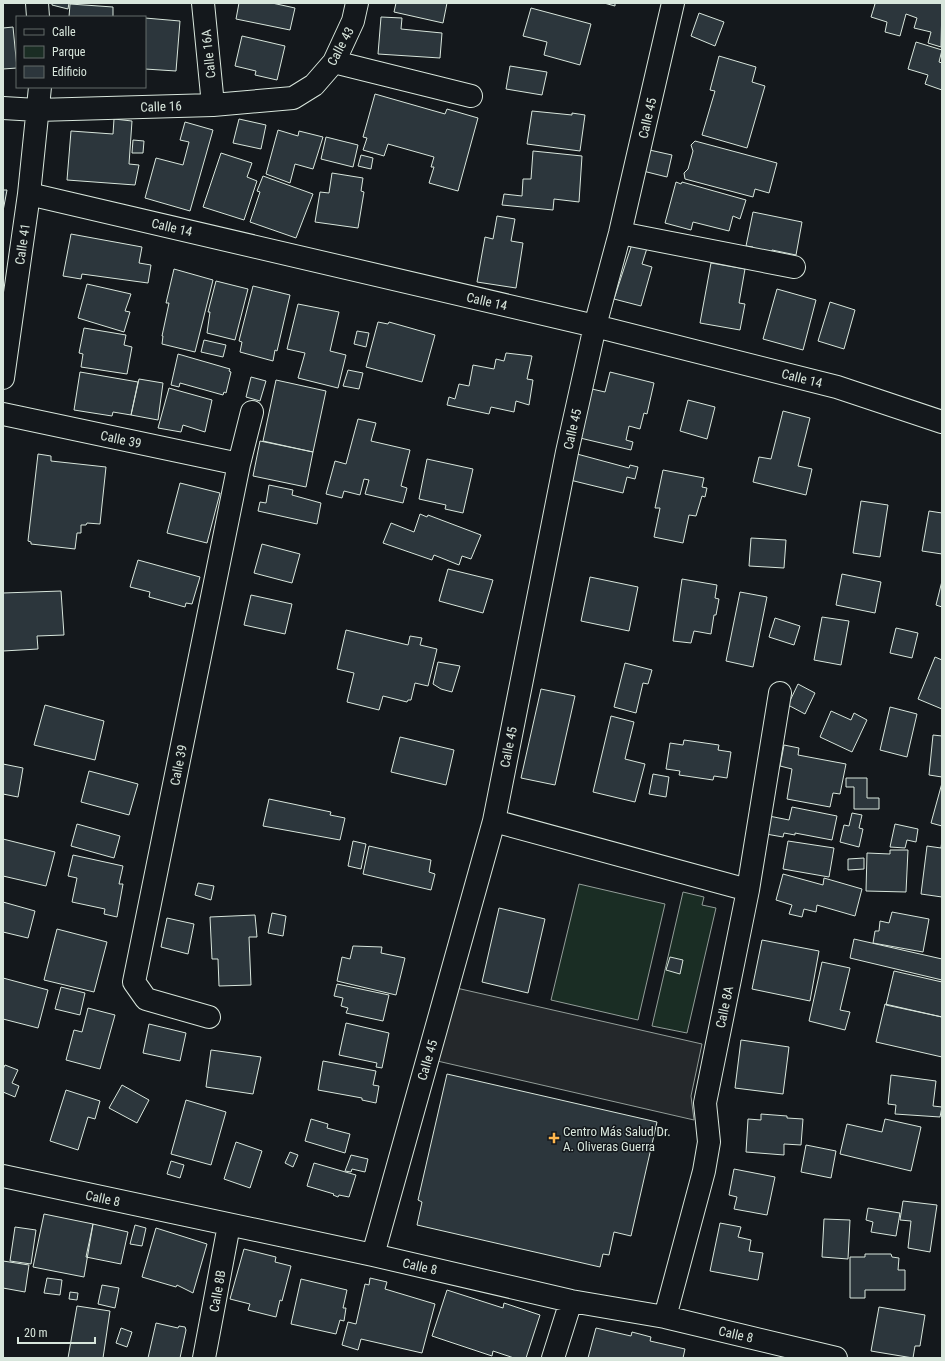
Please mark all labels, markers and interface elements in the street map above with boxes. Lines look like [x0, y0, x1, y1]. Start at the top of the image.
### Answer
legend [16, 16, 146, 88]
street label: Calle 43 [324, 24, 357, 68]
text: Calle [52, 25, 76, 39]
street label: Calle 16A [198, 28, 219, 79]
text: Parque [52, 45, 86, 59]
text: Edificio [52, 65, 87, 79]
street label: Calle 45 [636, 96, 659, 140]
street label: Calle 16 [140, 98, 182, 115]
street label: Calle 14 [150, 216, 194, 240]
street label: Calle 41 [12, 222, 33, 266]
street label: Calle 14 [465, 290, 509, 314]
street label: Calle 14 [780, 366, 824, 391]
street label: Calle 45 [561, 407, 584, 451]
street label: Calle 39 [99, 428, 143, 451]
street label: Calle 45 [497, 725, 520, 769]
street label: Calle 39 [167, 743, 190, 787]
street label: Calle 8A [713, 984, 736, 1029]
street label: Calle 45 [415, 1038, 440, 1082]
place label: Centro Más Salud Dr. A. Oliveras Guerra [563, 1124, 671, 1154]
marker: Centro Más Salud Dr. A. Oliveras Guerra [548, 1132, 560, 1144]
street label: Calle 8 [84, 1188, 122, 1209]
street label: Calle 8 [401, 1255, 439, 1278]
street label: Calle 8B [206, 1269, 229, 1313]
scale bar [18, 1319, 95, 1345]
street label: Calle 8 [717, 1323, 755, 1346]
text: 20 m [24, 1326, 48, 1340]

